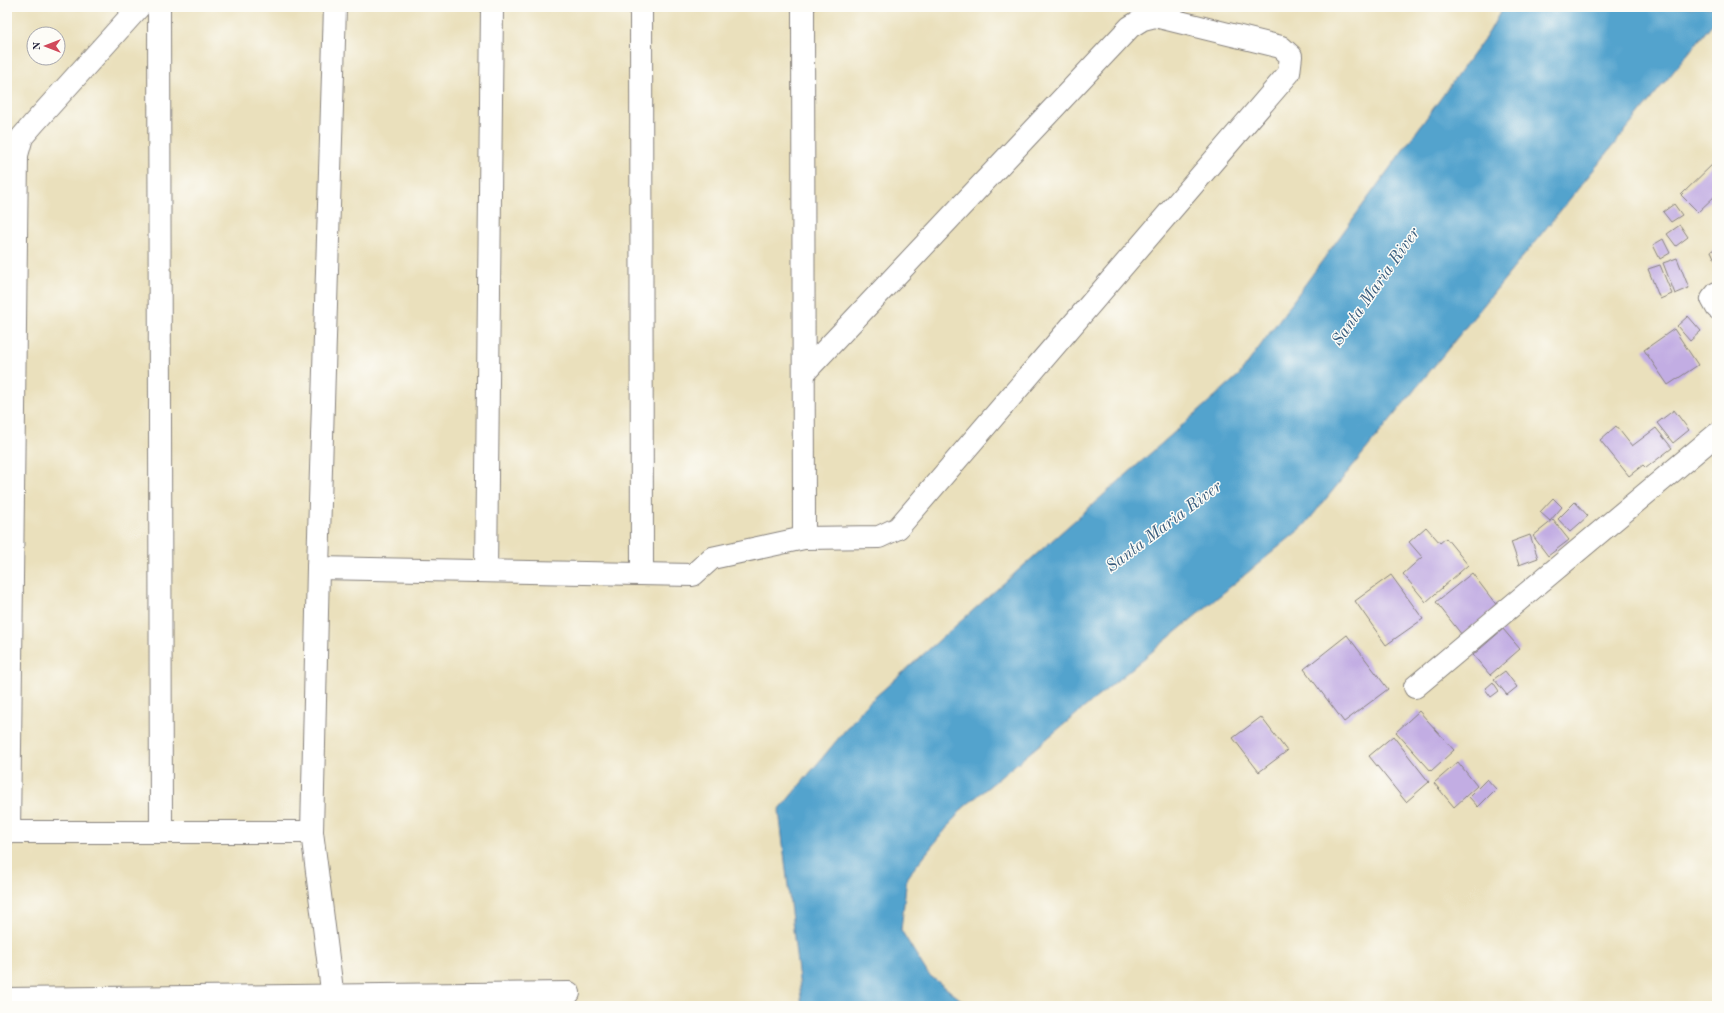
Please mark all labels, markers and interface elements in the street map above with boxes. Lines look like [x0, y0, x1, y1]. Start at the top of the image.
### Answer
north arrow [26, 26, 66, 66]
text: N [32, 41, 43, 50]
water label: Santa Maria River [1329, 224, 1424, 349]
water label: Santa Maria River [1103, 478, 1226, 576]

